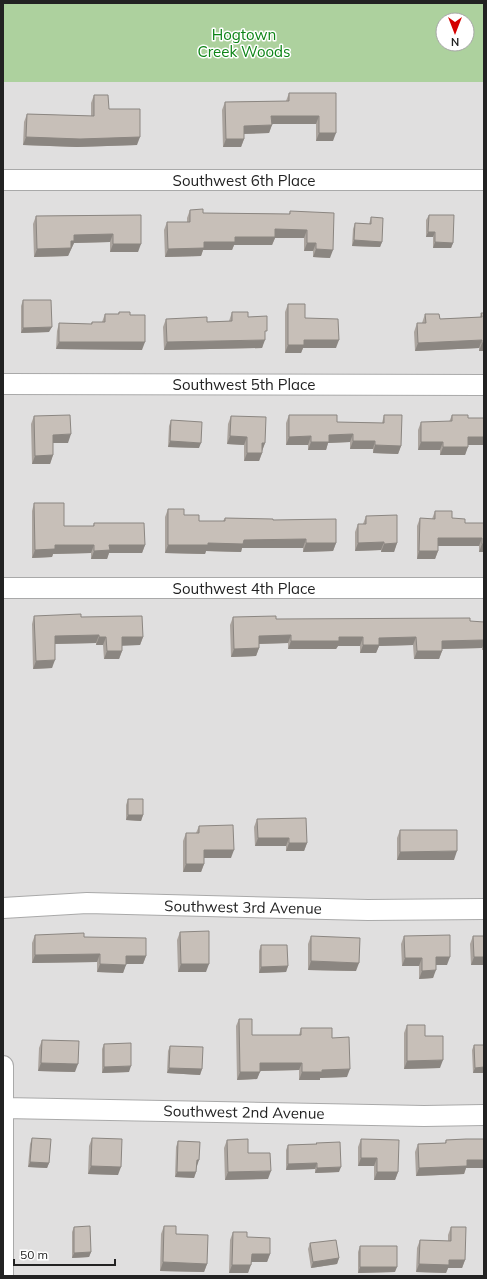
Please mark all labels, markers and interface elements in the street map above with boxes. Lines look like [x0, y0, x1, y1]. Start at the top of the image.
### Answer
north arrow [435, 12, 475, 52]
park label: Hogtown Creek Woods [198, 25, 290, 61]
text: N [451, 35, 459, 49]
street label: Southwest 6th Place [173, 171, 315, 190]
street label: Southwest 5th Place [173, 375, 315, 394]
street label: Southwest 4th Place [173, 579, 315, 598]
street label: Southwest 3rd Avenue [164, 896, 322, 918]
street label: Southwest 2nd Avenue [163, 1101, 325, 1123]
scale bar [14, 1241, 115, 1267]
text: 50 m [20, 1247, 48, 1262]

